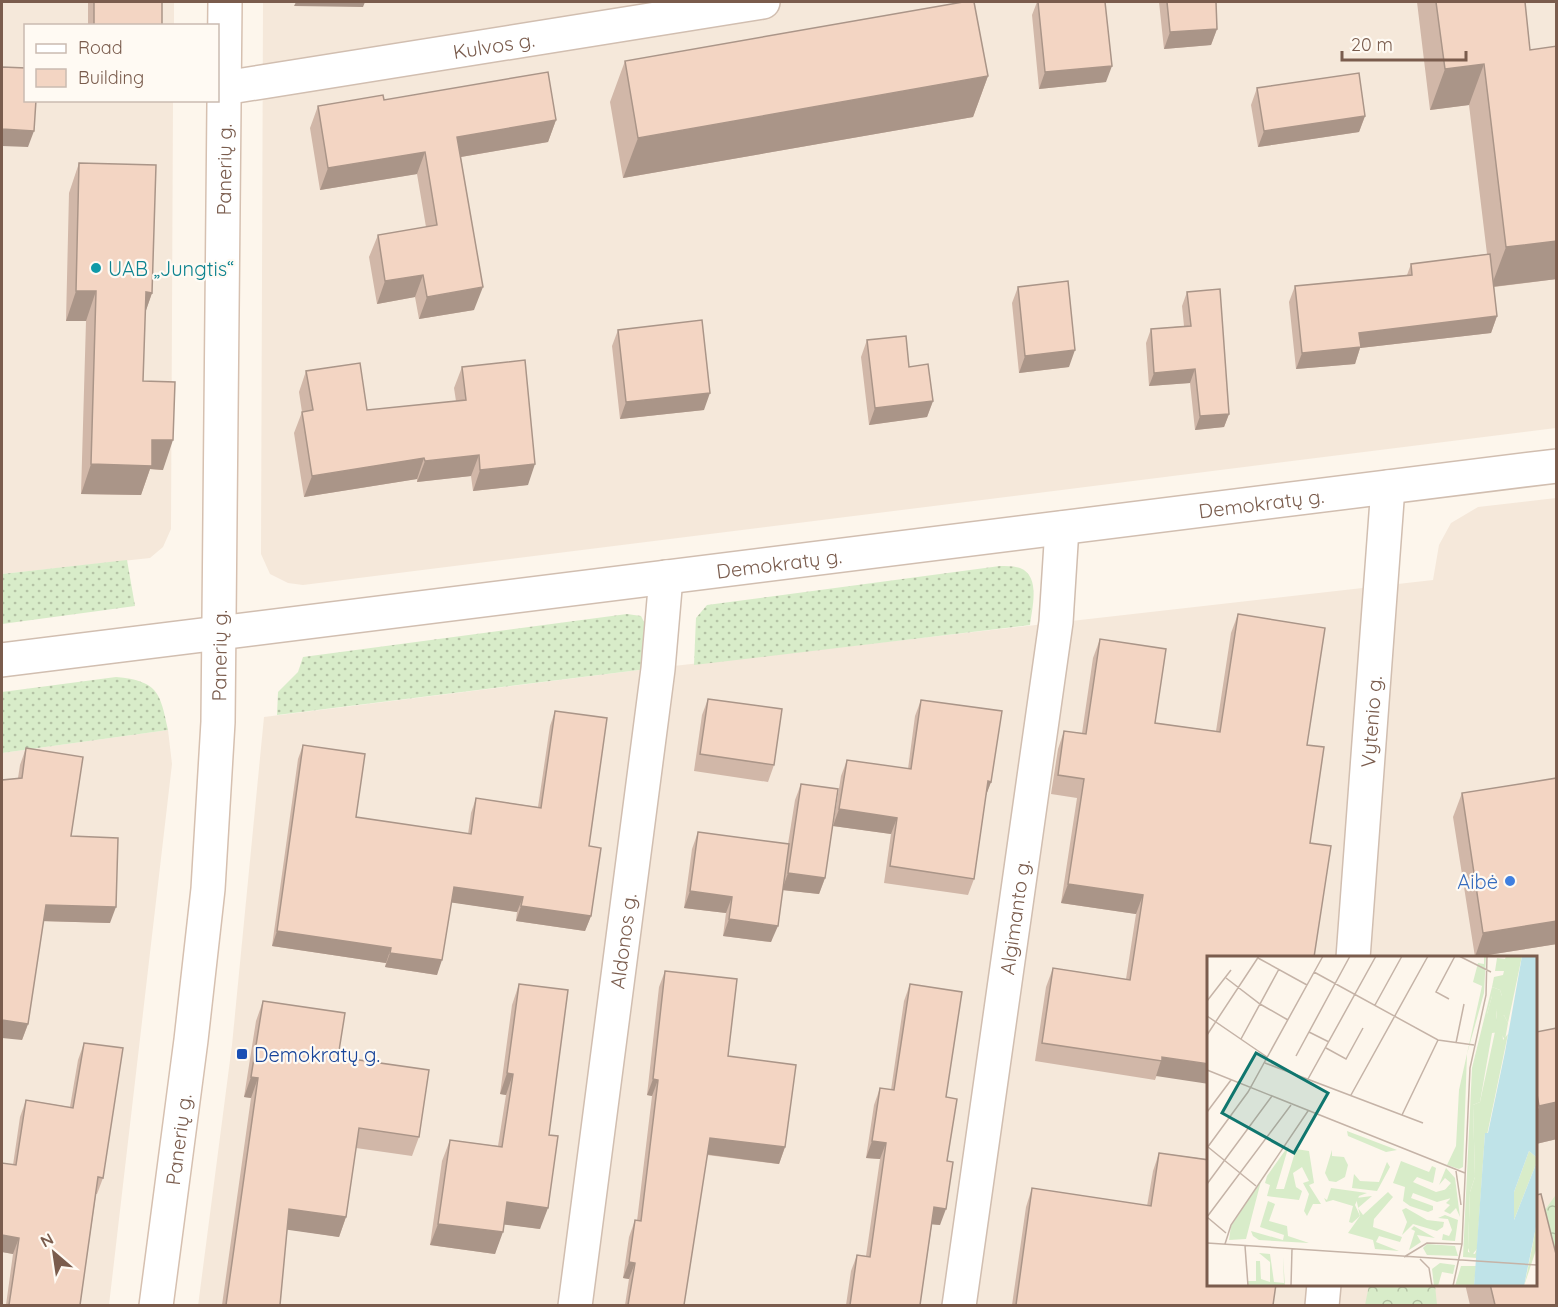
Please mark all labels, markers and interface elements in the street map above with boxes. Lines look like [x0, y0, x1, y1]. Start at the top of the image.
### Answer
legend [24, 24, 219, 102]
scale bar [1342, 24, 1466, 62]
street label: Kulvos g. [451, 26, 536, 64]
text: 20 m [1351, 33, 1393, 56]
text: Road [78, 36, 123, 59]
text: Building [78, 66, 144, 89]
street label: Panerių g. [210, 124, 236, 216]
place label: UAB „Jungtis“ [108, 256, 234, 281]
marker: UAB „Jungtis“ [89, 261, 103, 275]
street label: Demokratų g. [1197, 483, 1325, 523]
street label: Demokratų g. [715, 543, 843, 583]
street label: Panerių g. [206, 610, 232, 702]
street label: Vytenio g. [1355, 675, 1386, 769]
street label: Algimanto g. [994, 858, 1035, 976]
place label: Aibė [1457, 869, 1498, 894]
marker: Aibė [1503, 874, 1517, 888]
street label: Aldonos g. [604, 892, 641, 990]
inset map [1207, 956, 1537, 1286]
place label: Demokratų g. [254, 1042, 380, 1067]
marker: Demokratų g. [235, 1047, 249, 1061]
street label: Panerių g. [160, 1092, 196, 1187]
north arrow [24, 1223, 84, 1283]
text: N [37, 1228, 57, 1251]

